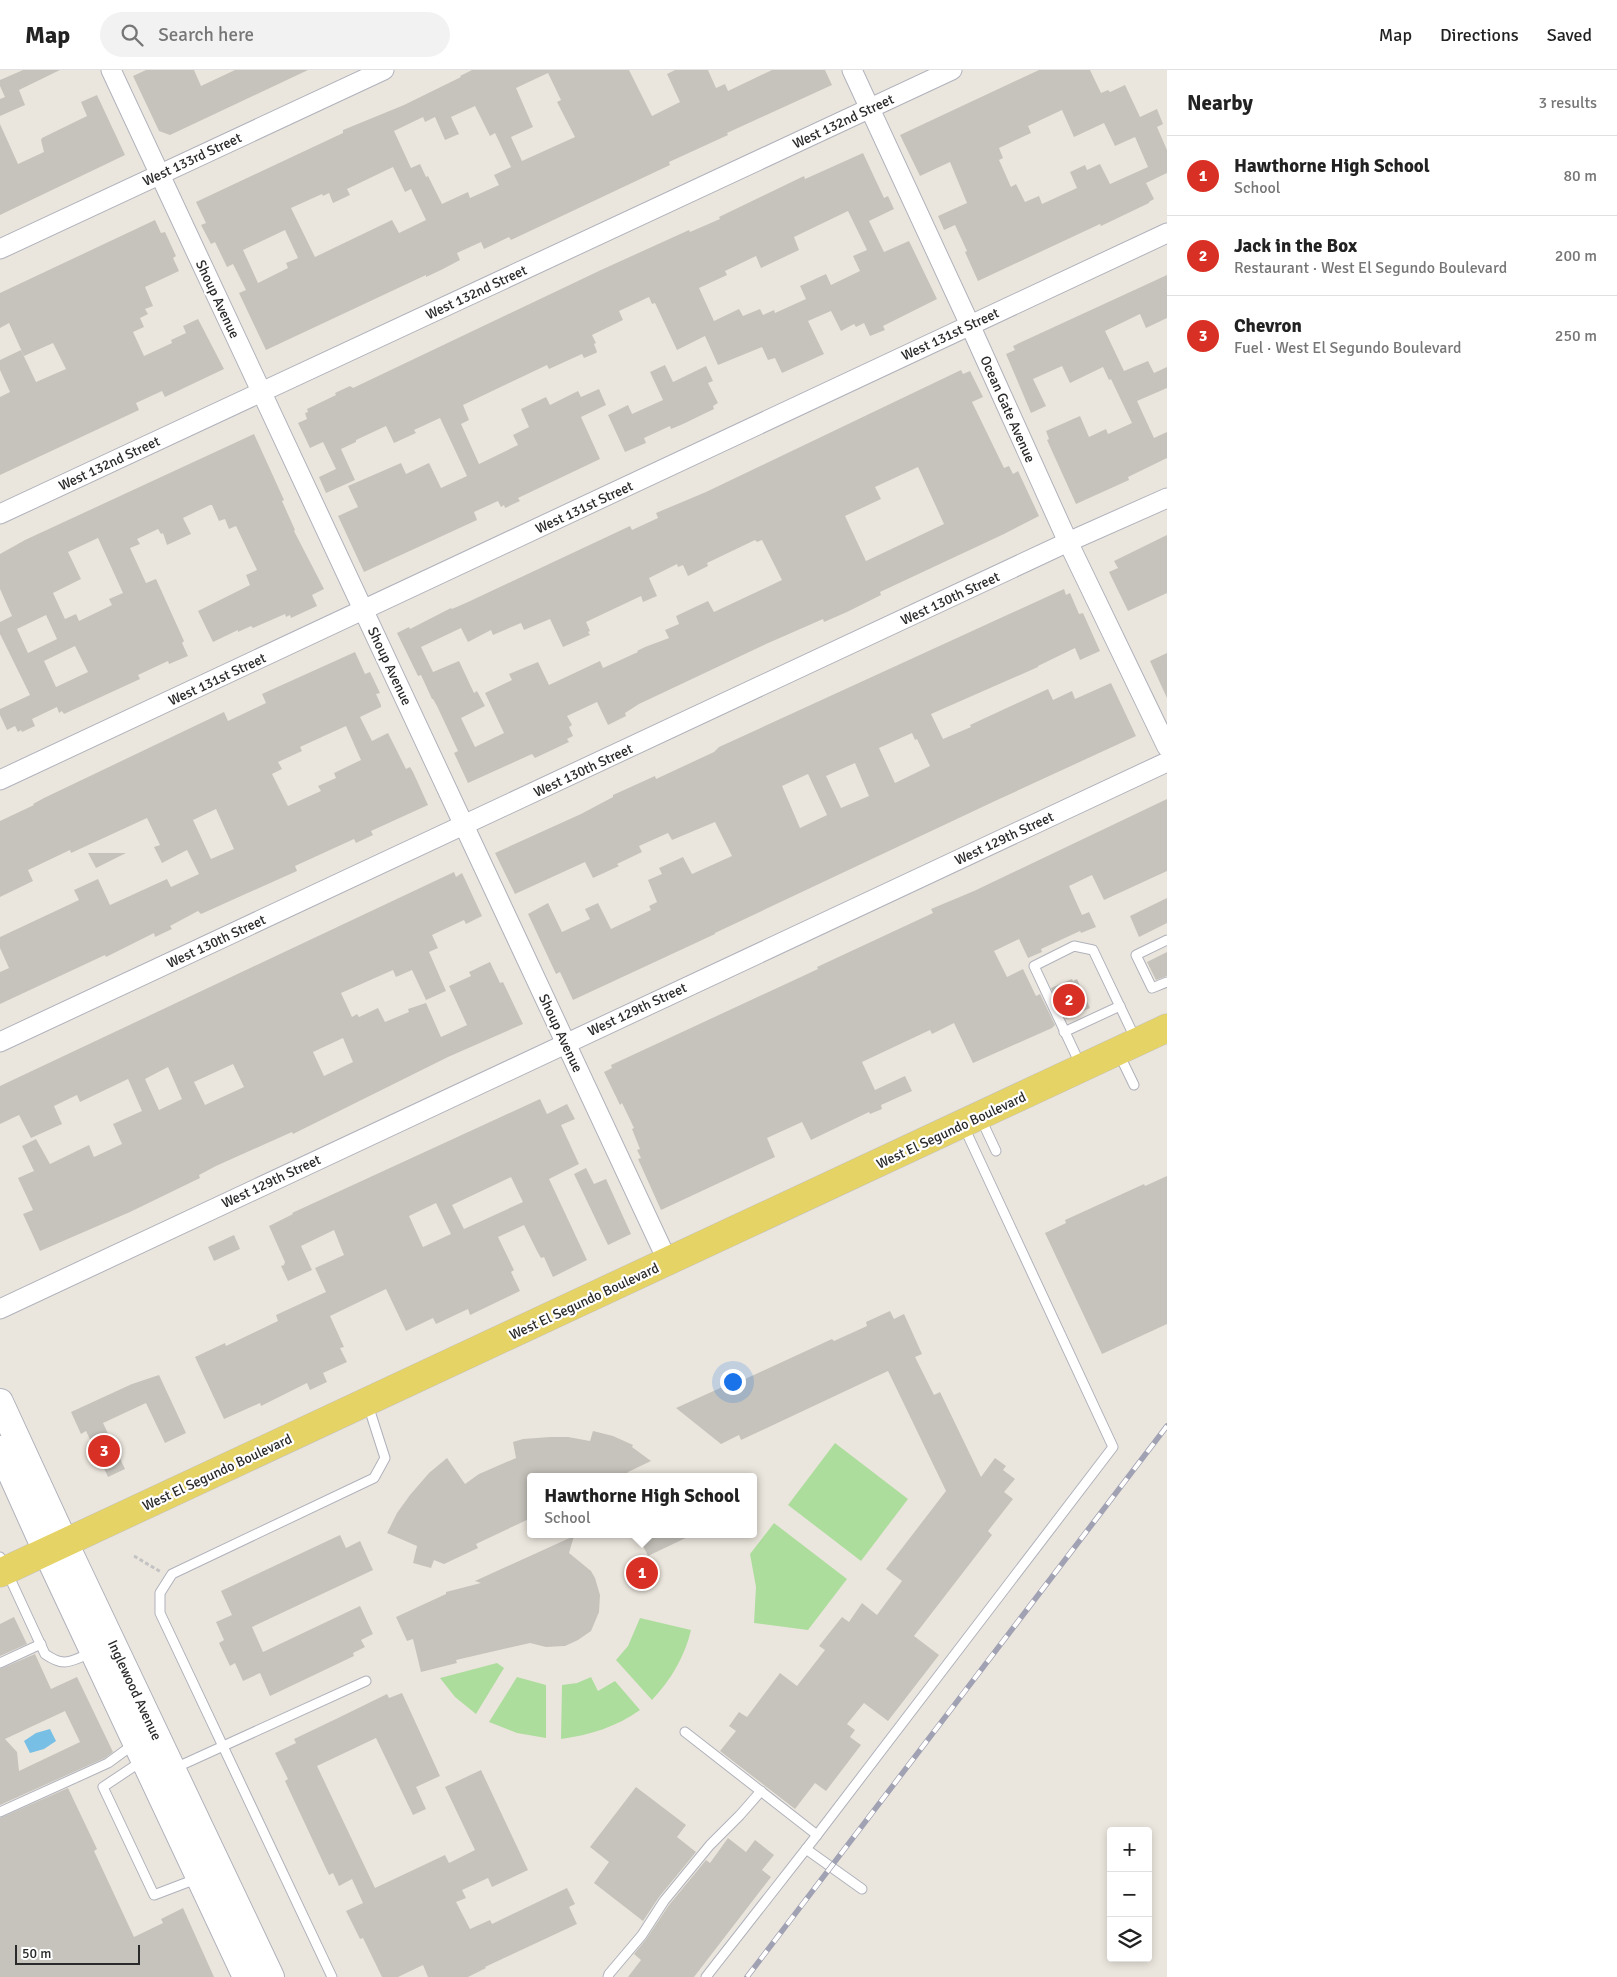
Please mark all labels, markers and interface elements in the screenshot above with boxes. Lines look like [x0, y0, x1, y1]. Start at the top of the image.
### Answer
search box [100, 12, 450, 57]
text: Map [25, 20, 70, 50]
icon: search [118, 21, 146, 49]
text: Search here [158, 23, 254, 47]
text: Map [1379, 24, 1412, 46]
text: Directions [1440, 24, 1519, 46]
text: Saved [1547, 24, 1592, 46]
text: Nearby [1187, 90, 1253, 116]
street label: West 132nd Street [790, 91, 897, 152]
text: 3 results [1538, 93, 1597, 113]
street label: West 133rd Street [140, 129, 244, 190]
text: Hawthorne High School [1234, 154, 1430, 178]
text: 1 [1199, 166, 1207, 186]
text: 80 m [1563, 166, 1597, 186]
text: School [1234, 178, 1280, 198]
text: Jack in the Box [1234, 234, 1357, 258]
text: 2 [1199, 246, 1207, 266]
text: 200 m [1555, 246, 1597, 266]
street label: Shoup Avenue [192, 257, 243, 341]
text: Restaurant · West El Segundo Boulevard [1234, 258, 1507, 278]
street label: West 132nd Street [423, 262, 530, 323]
street label: West 131st Street [899, 304, 1002, 364]
text: Chevron [1234, 314, 1302, 338]
text: 3 [1199, 326, 1207, 346]
text: 250 m [1555, 326, 1597, 346]
text: Fuel · West El Segundo Boulevard [1234, 338, 1461, 358]
street label: Ocean Gate Avenue [976, 353, 1039, 465]
street label: West 132nd Street [56, 433, 163, 494]
street label: West 131st Street [533, 477, 636, 537]
street label: West 130th Street [898, 568, 1002, 629]
street label: Shoup Avenue [364, 624, 415, 708]
street label: West 131st Street [166, 649, 269, 709]
street label: West 130th Street [531, 740, 635, 801]
street label: West 129th Street [952, 808, 1056, 869]
street label: West 130th Street [164, 911, 268, 972]
street label: West 129th Street [585, 979, 689, 1040]
pin: 2 [1053, 981, 1085, 1019]
street label: Shoup Avenue [535, 991, 586, 1075]
street label: West El Segundo Boulevard [874, 1088, 1029, 1173]
street label: West 129th Street [219, 1151, 323, 1212]
street label: West El Segundo Boulevard [507, 1259, 662, 1344]
your location [720, 1369, 746, 1395]
street label: West El Segundo Boulevard [140, 1430, 295, 1515]
pin: 3 [88, 1432, 120, 1470]
popup [527, 1473, 757, 1538]
text: Hawthorne High School [544, 1484, 740, 1508]
text: School [544, 1508, 591, 1528]
pin: 1 [626, 1554, 658, 1592]
street label: Inglewood Avenue [104, 1637, 165, 1743]
map controls [1107, 1827, 1152, 1962]
button: + [1107, 1827, 1152, 1872]
button: − [1107, 1872, 1152, 1917]
button: layers [1107, 1917, 1152, 1962]
scale bar [15, 1942, 140, 1965]
text: 50 m [22, 1945, 51, 1962]

